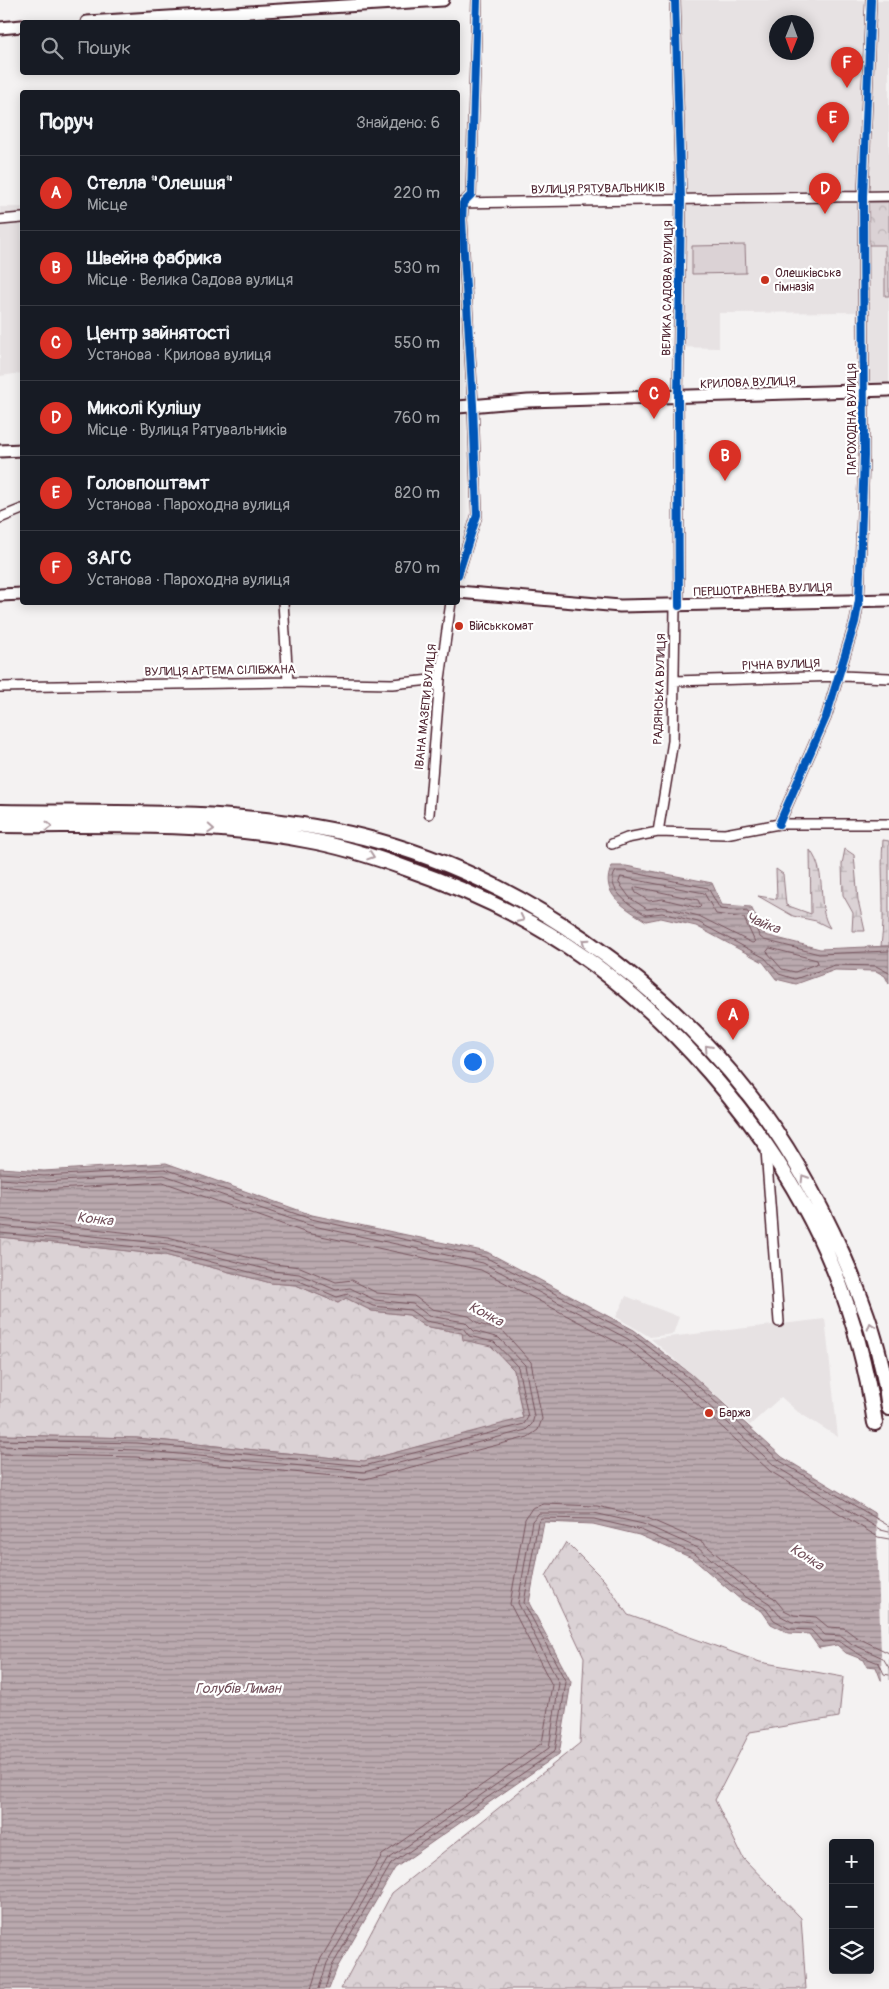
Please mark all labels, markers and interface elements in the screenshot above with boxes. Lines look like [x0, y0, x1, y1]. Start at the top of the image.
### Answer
north arrow [769, 15, 814, 60]
search box [20, 20, 460, 75]
icon: search [38, 34, 66, 62]
text: Пошук [78, 36, 131, 60]
pin: F [831, 47, 863, 88]
pin: E [817, 102, 849, 143]
text: Поруч [40, 109, 93, 136]
text: Знайдено: 6 [356, 113, 440, 133]
text: Стелла "Олешшя" [87, 171, 233, 195]
pin: D [809, 173, 841, 214]
street label: ВУЛИЦЯ РЯТУВАЛЬНИКІВ [531, 180, 665, 198]
text: A [51, 183, 61, 203]
text: 220 m [394, 183, 440, 203]
text: Місце [87, 195, 127, 215]
street label: ВЕЛИКА САДОВА ВУЛИЦЯ [659, 220, 677, 356]
text: Швейна фабрика [87, 246, 221, 270]
text: B [51, 258, 61, 278]
text: 530 m [394, 258, 440, 278]
place label: Олешківська гімназія [775, 266, 841, 295]
text: Місце · Велика Садова вулиця [87, 270, 293, 290]
marker: Олешківська гімназія [759, 274, 771, 286]
text: Центр зайнятості [87, 321, 229, 345]
text: C [51, 333, 61, 353]
text: 550 m [394, 333, 440, 353]
text: Установа · Крилова вулиця [87, 345, 271, 365]
street label: ПАРОХОДНА ВУЛИЦЯ [845, 363, 860, 475]
street label: КРИЛОВА ВУЛИЦЯ [700, 374, 796, 392]
pin: C [638, 378, 670, 419]
text: Миколі Кулішу [87, 396, 201, 420]
text: D [51, 408, 61, 428]
text: 760 m [394, 408, 440, 428]
text: Місце · Вулиця Рятувальників [87, 420, 287, 440]
pin: B [709, 440, 741, 481]
text: Головпоштамт [87, 471, 210, 495]
text: E [52, 483, 60, 503]
text: 820 m [394, 483, 440, 503]
text: Установа · Пароходна вулиця [87, 495, 290, 515]
text: ЗАГС [87, 546, 132, 570]
text: F [51, 558, 61, 578]
text: 870 m [395, 558, 440, 578]
text: Установа · Пароходна вулиця [87, 570, 290, 590]
street label: ПЕРШОТРАВНЕВА ВУЛИЦЯ [693, 580, 833, 600]
place label: Військкомат [469, 619, 534, 634]
marker: Військкомат [453, 620, 465, 632]
street label: РАДЯНСЬКА ВУЛИЦЯ [651, 633, 669, 745]
street label: ІВАНА МАЗЕПИ ВУЛИЦЯ [412, 643, 440, 771]
street label: РІЧНА ВУЛИЦЯ [742, 656, 820, 674]
street label: ВУЛИЦЯ АРТЕМА СІЛІБЖАНА [144, 662, 296, 680]
one-way arrow [45, 821, 53, 831]
one-way arrow [207, 824, 215, 835]
one-way arrow [366, 850, 375, 860]
water label: Чайка [743, 908, 784, 938]
one-way arrow [515, 913, 524, 923]
one-way arrow [582, 938, 591, 948]
pin: A [717, 999, 749, 1040]
one-way arrow [705, 1044, 714, 1053]
your location [460, 1049, 486, 1075]
one-way arrow [801, 1174, 811, 1183]
water label: Конка [76, 1209, 115, 1230]
water label: Конка [466, 1298, 507, 1331]
one-way arrow [866, 1322, 876, 1331]
place label: Баржа [719, 1406, 751, 1421]
marker: Баржа [703, 1407, 715, 1419]
water label: Конка [787, 1540, 828, 1575]
water label: Голубів Лиман [195, 1680, 283, 1697]
map controls [829, 1839, 874, 1974]
button: + [829, 1839, 874, 1884]
button: − [829, 1884, 874, 1929]
button: layers [829, 1929, 874, 1974]

